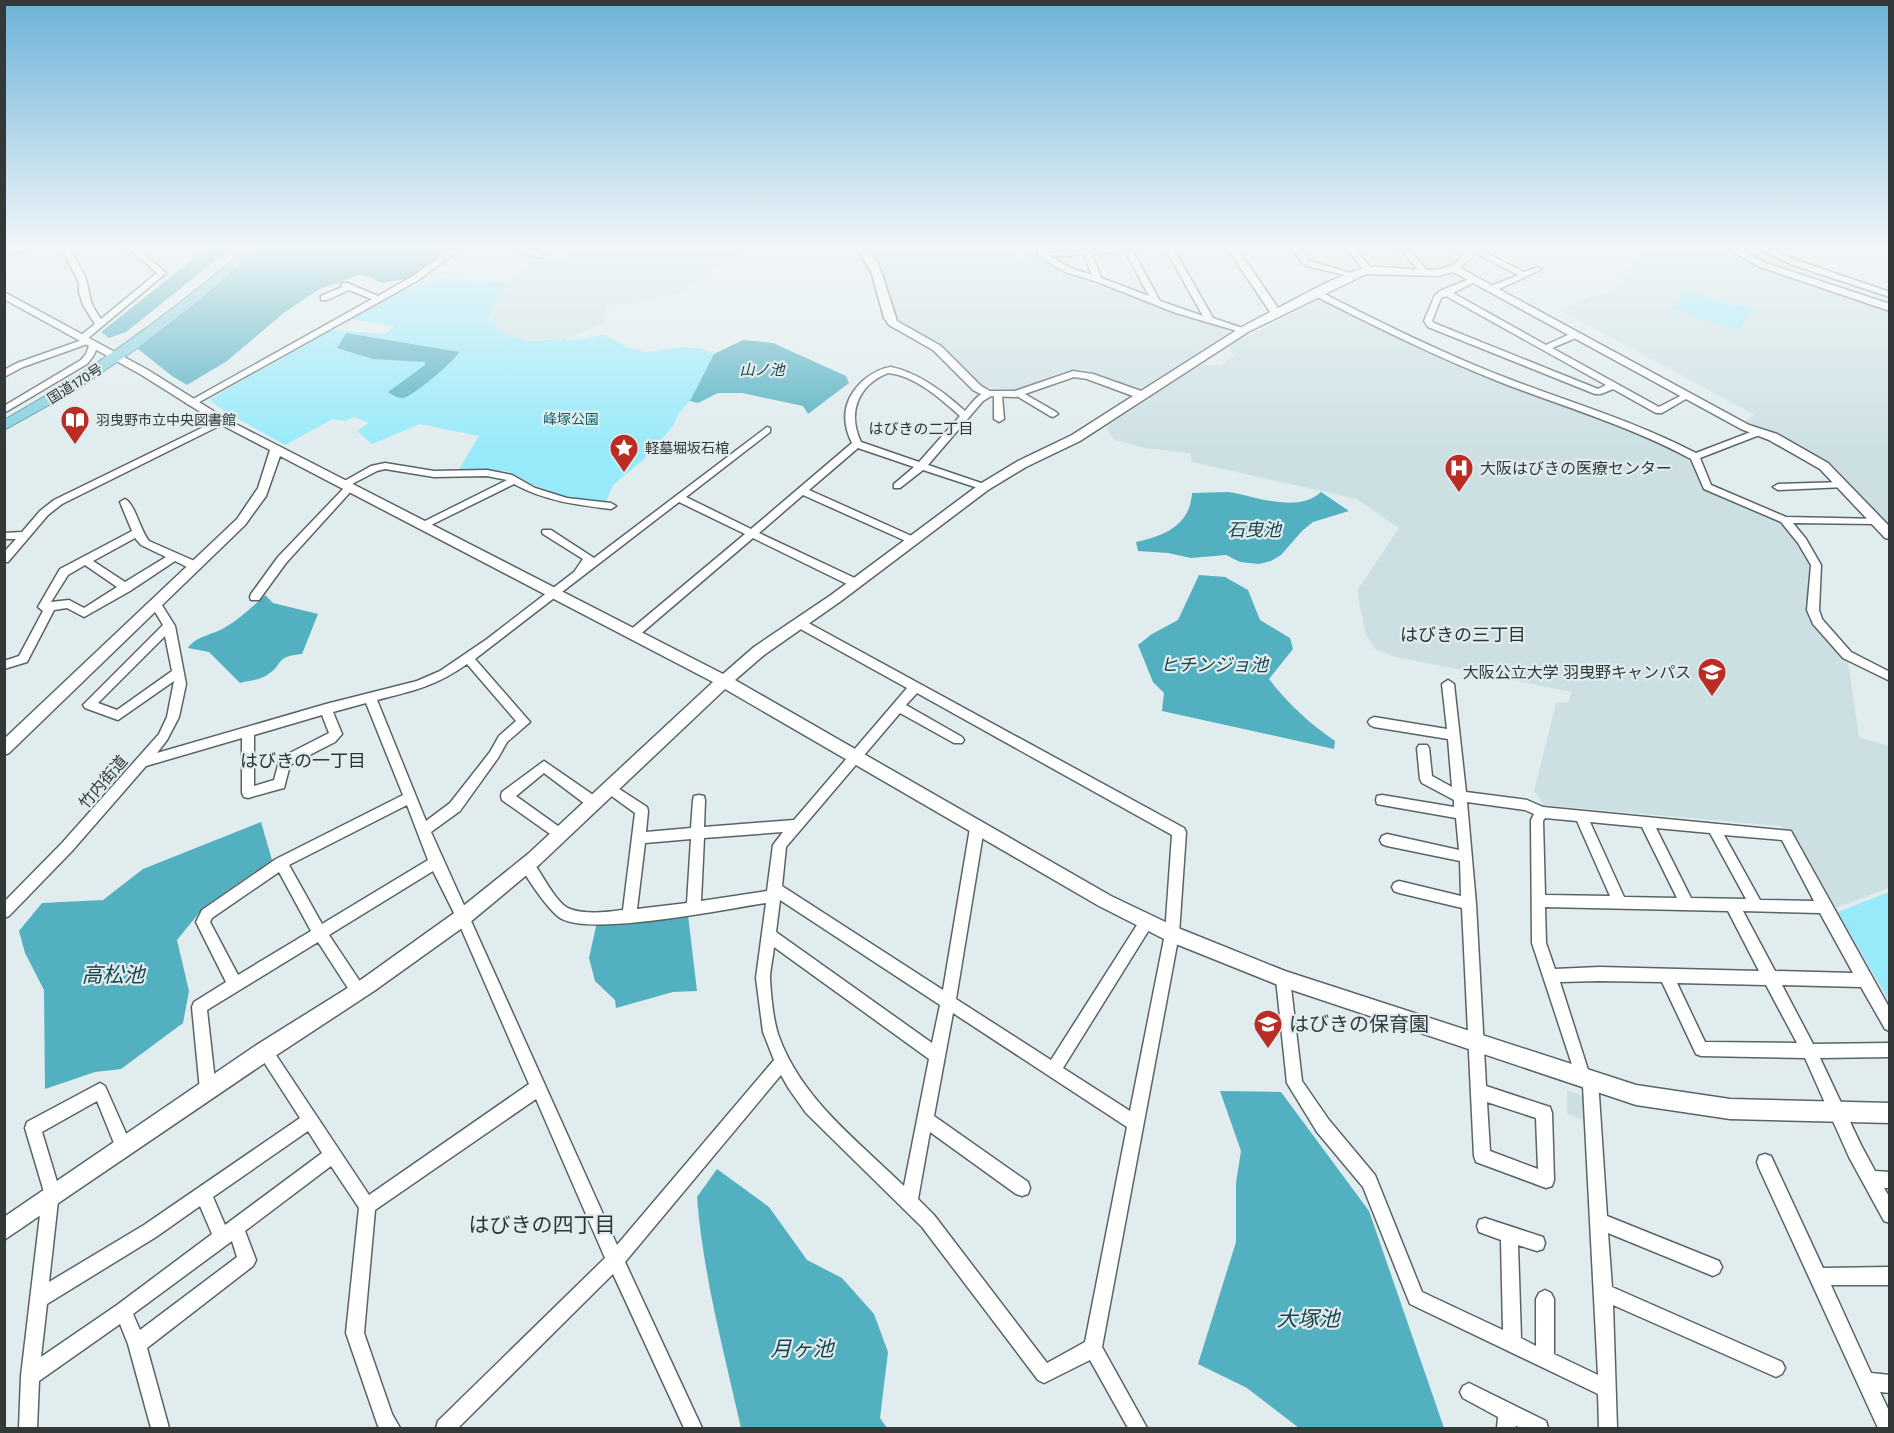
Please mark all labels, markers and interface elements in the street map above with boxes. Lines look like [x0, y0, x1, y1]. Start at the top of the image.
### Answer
street label: 国道170号 [44, 360, 106, 408]
water label: 山ノ池 [739, 361, 786, 379]
library icon: 羽曳野市立中央図書館 [59, 404, 91, 446]
park label: 峰塚公園 [543, 411, 599, 428]
place label: 羽曳野市立中央図書館 [96, 412, 236, 429]
district label: はびきの二丁目 [868, 420, 974, 438]
place icon: 軽墓堀坂石棺 [608, 432, 640, 474]
place label: 軽墓堀坂石棺 [645, 440, 729, 457]
hospital icon: 大阪はびきの医療センター [1443, 452, 1475, 494]
place label: 大阪はびきの医療センター [1480, 459, 1672, 478]
water label: 石曳池 [1227, 519, 1283, 541]
district label: はびきの三丁目 [1400, 624, 1526, 646]
water label: ヒチンジョ池 [1160, 654, 1270, 676]
school or university icon: 大阪公立大学 羽曳野キャンパス [1696, 656, 1728, 698]
place label: 大阪公立大学 羽曳野キャンパス [1463, 663, 1691, 682]
district label: はびきの一丁目 [240, 750, 366, 772]
street label: 竹内街道 [75, 752, 131, 812]
water label: 高松池 [82, 962, 146, 988]
school or university icon: はびきの保育園 [1252, 1008, 1284, 1050]
place label: はびきの保育園 [1289, 1012, 1429, 1036]
district label: はびきの四丁目 [469, 1212, 616, 1238]
water label: 大塚池 [1277, 1306, 1341, 1332]
water label: 月ヶ池 [771, 1336, 835, 1362]

